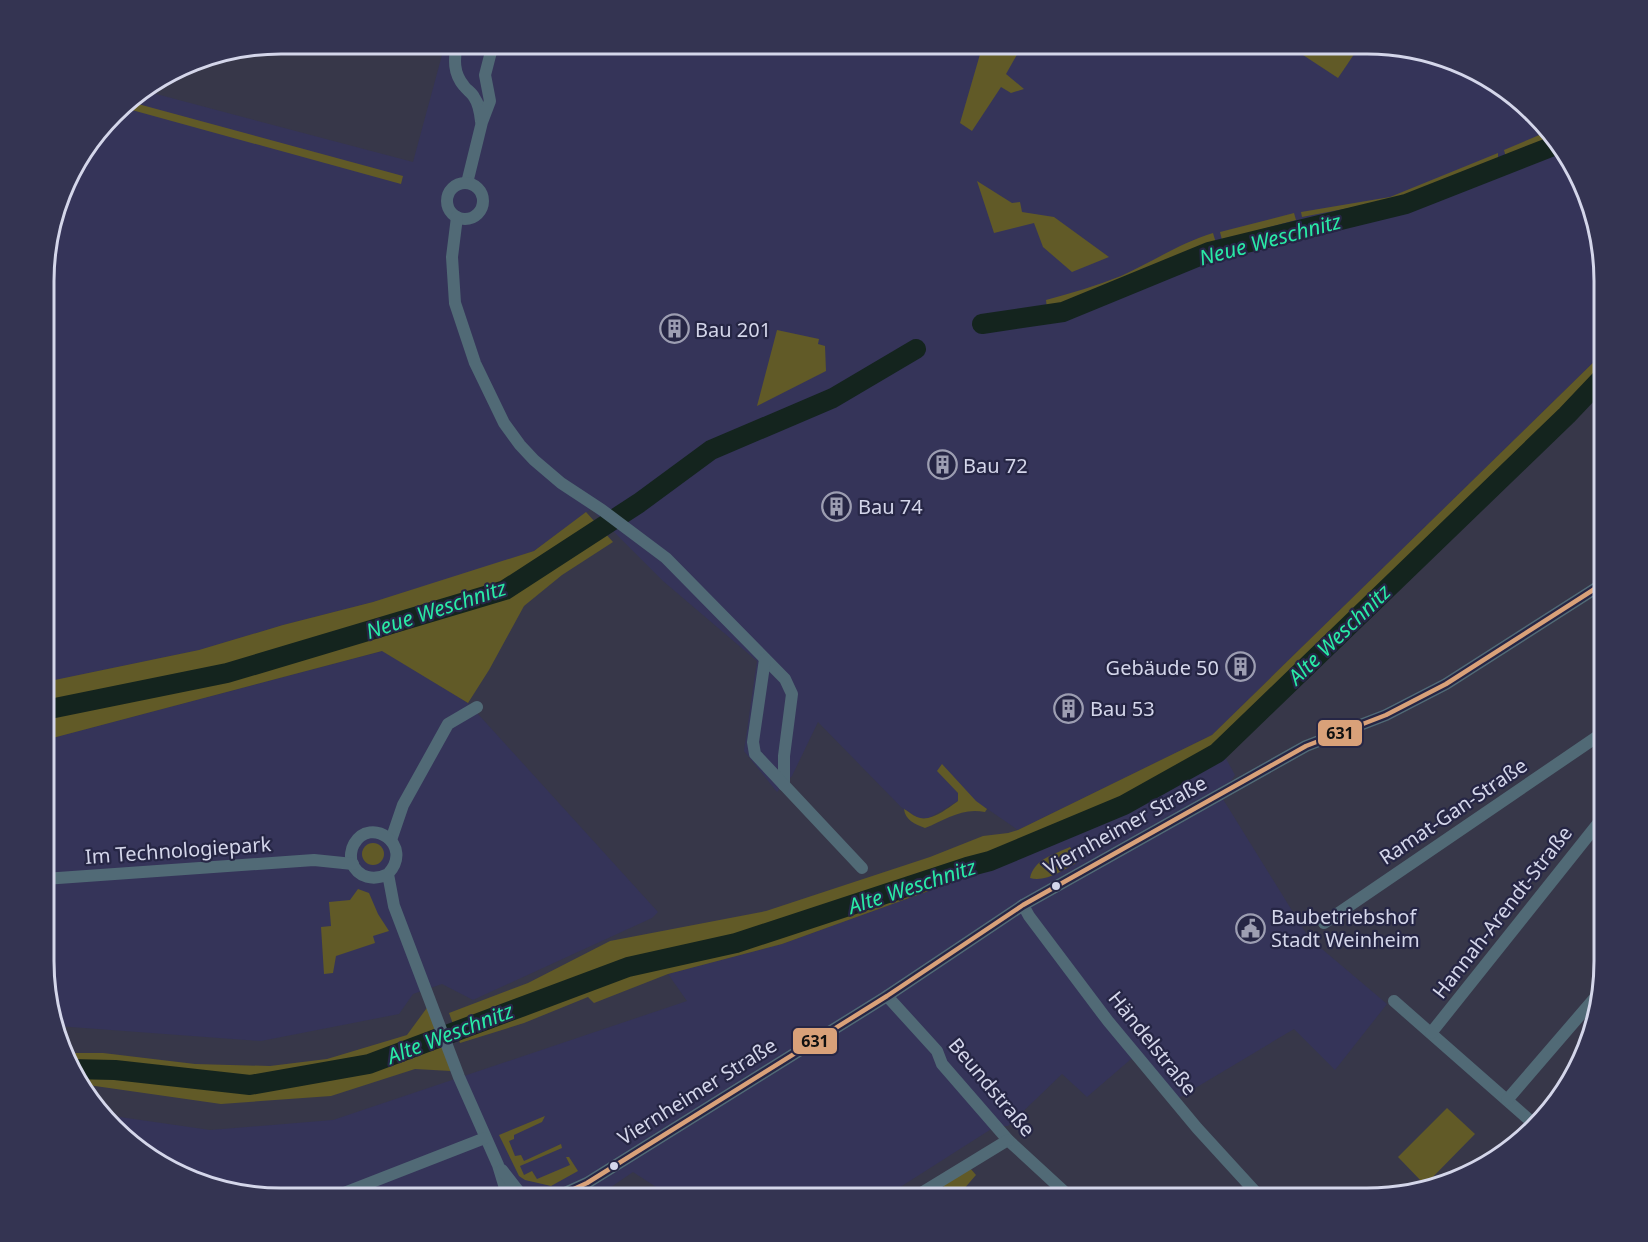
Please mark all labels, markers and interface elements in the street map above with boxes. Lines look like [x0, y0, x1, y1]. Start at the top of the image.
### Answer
water label: Neue Weschnitz [1196, 206, 1345, 271]
building icon: Bau 201 [658, 313, 690, 345]
place label: Bau 201 [695, 316, 771, 343]
building icon: Bau 72 [926, 449, 958, 481]
place label: Bau 72 [963, 452, 1028, 479]
building icon: Bau 74 [821, 490, 853, 522]
place label: Bau 74 [858, 493, 923, 520]
water label: Neue Weschnitz [362, 573, 510, 645]
water label: Alte Weschnitz [1280, 577, 1397, 692]
building icon: Gebäude 50 [1224, 651, 1256, 683]
place label: Gebäude 50 [1106, 654, 1219, 681]
building icon: Bau 53 [1053, 692, 1085, 724]
place label: Bau 53 [1090, 695, 1155, 722]
line badge: 631 [1317, 719, 1363, 747]
text: 631 [1326, 722, 1354, 744]
street label: Ramat-Gan-Straße [1374, 751, 1532, 871]
street label: Viernheimer Straße [1039, 769, 1211, 881]
street label: Hannah-Arendt-Straße [1426, 820, 1578, 1004]
street label: Im Technologiepark [84, 830, 272, 870]
water label: Alte Weschnitz [843, 852, 980, 920]
unlabelled marker [1050, 880, 1062, 892]
place label: Baubetriebshof Stadt Weinheim [1271, 903, 1420, 953]
public building icon: Baubetriebshof Stadt Weinheim [1234, 912, 1266, 944]
street label: Händelstraße [1103, 985, 1203, 1101]
water label: Alte Weschnitz [381, 996, 518, 1071]
line badge: 631 [792, 1027, 838, 1055]
text: 631 [801, 1030, 829, 1052]
street label: Viernheimer Straße [612, 1031, 782, 1151]
street label: Beundstraße [943, 1032, 1041, 1142]
unlabelled marker [608, 1160, 620, 1172]

